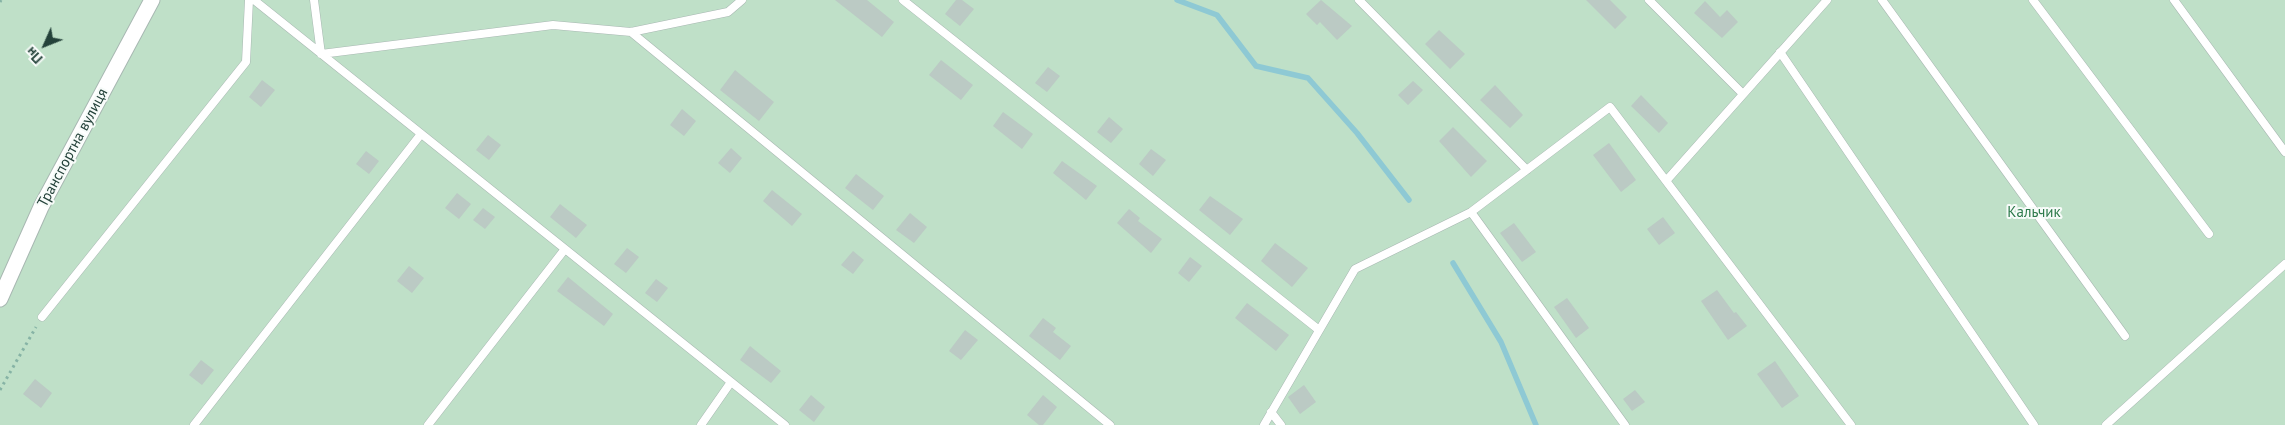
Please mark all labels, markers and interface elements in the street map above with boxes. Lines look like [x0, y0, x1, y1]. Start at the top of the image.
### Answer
north arrow [20, 20, 70, 70]
text: Пн [22, 43, 46, 68]
street label: Транспортна вулиця [34, 86, 112, 210]
park label: Кальчик [2007, 204, 2061, 222]

